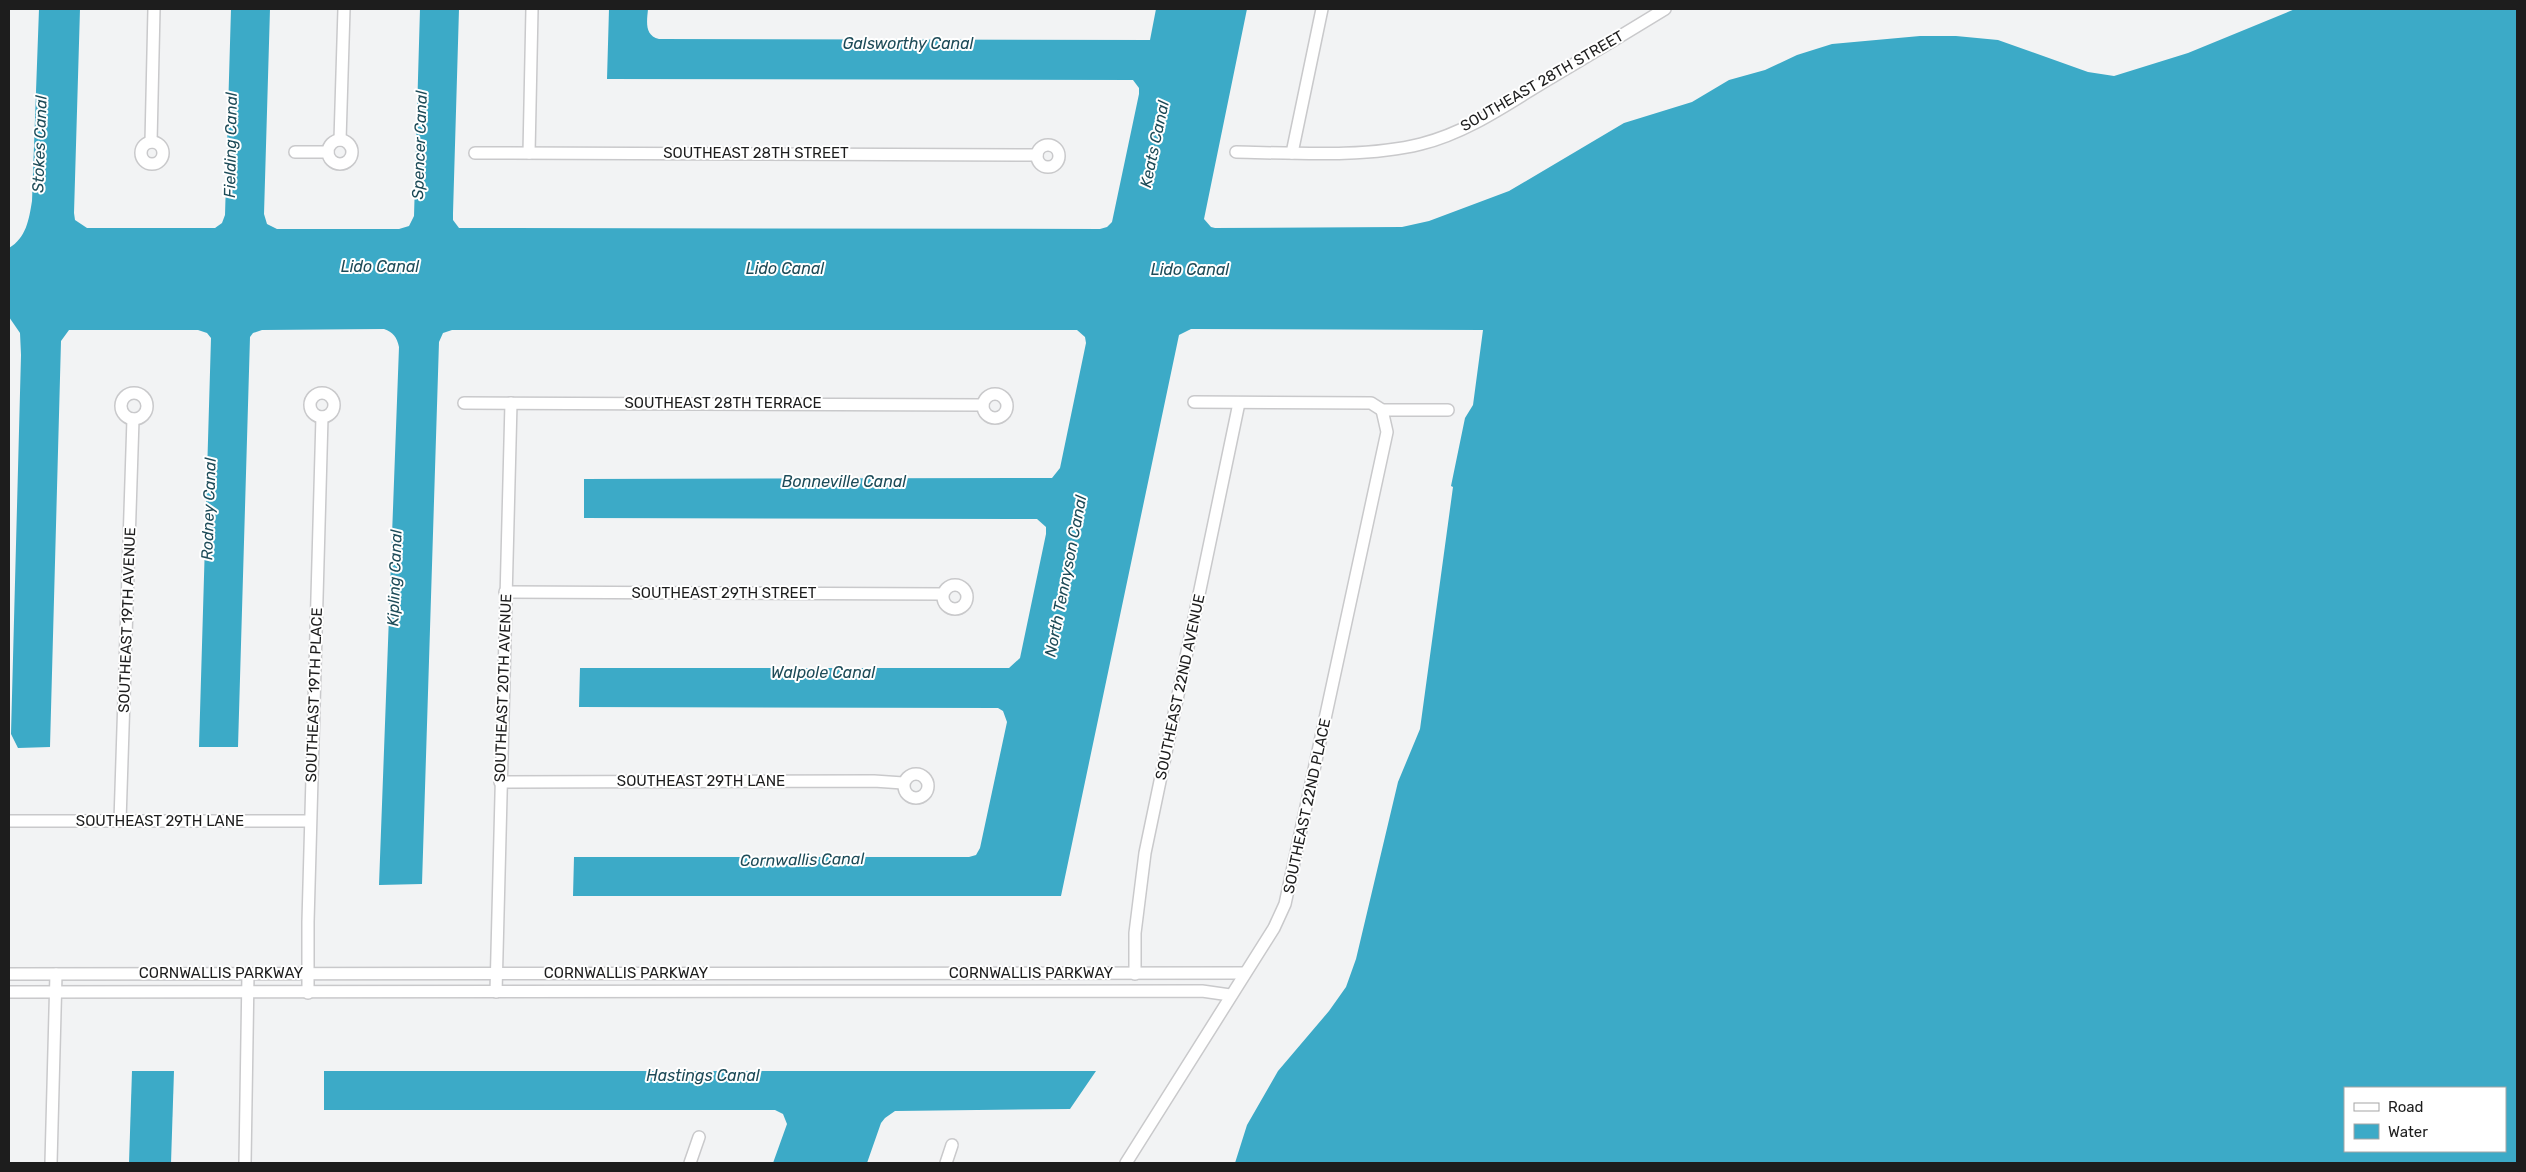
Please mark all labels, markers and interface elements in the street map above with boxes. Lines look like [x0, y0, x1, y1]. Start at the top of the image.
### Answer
street label: SOUTHEAST 28TH STREET [1457, 27, 1627, 135]
water label: Galsworthy Canal [842, 34, 975, 53]
water label: Spencer Canal [408, 89, 431, 200]
water label: Fielding Canal [220, 91, 241, 198]
water label: Stokes Canal [28, 94, 51, 193]
water label: Keats Canal [1136, 98, 1173, 189]
street label: SOUTHEAST 28TH STREET [663, 144, 849, 162]
water label: Lido Canal [341, 257, 420, 276]
water label: Lido Canal [746, 259, 825, 278]
water label: Lido Canal [1151, 260, 1230, 279]
street label: SOUTHEAST 28TH TERRACE [625, 394, 821, 412]
water label: Rodney Canal [197, 456, 220, 561]
water label: Bonneville Canal [782, 472, 907, 491]
water label: North Tennyson Canal [1040, 493, 1091, 659]
street label: SOUTHEAST 19TH AVENUE [115, 527, 139, 713]
water label: Kipling Canal [383, 528, 406, 627]
street label: SOUTHEAST 29TH STREET [632, 584, 817, 602]
street label: SOUTHEAST 22ND AVENUE [1151, 592, 1209, 782]
street label: SOUTHEAST 20TH AVENUE [491, 593, 515, 783]
street label: SOUTHEAST 19TH PLACE [302, 607, 326, 783]
water label: Walpole Canal [771, 663, 876, 682]
street label: SOUTHEAST 22ND PLACE [1280, 717, 1334, 895]
street label: SOUTHEAST 29TH LANE [617, 772, 785, 790]
street label: SOUTHEAST 29TH LANE [76, 812, 244, 830]
water label: Cornwallis Canal [740, 849, 866, 870]
street label: CORNWALLIS PARKWAY [139, 964, 303, 982]
street label: CORNWALLIS PARKWAY [544, 964, 708, 982]
street label: CORNWALLIS PARKWAY [949, 964, 1113, 982]
water label: Hastings Canal [646, 1066, 761, 1085]
legend [2344, 1087, 2506, 1152]
text: Road [2388, 1098, 2424, 1116]
text: Water [2388, 1123, 2428, 1141]

